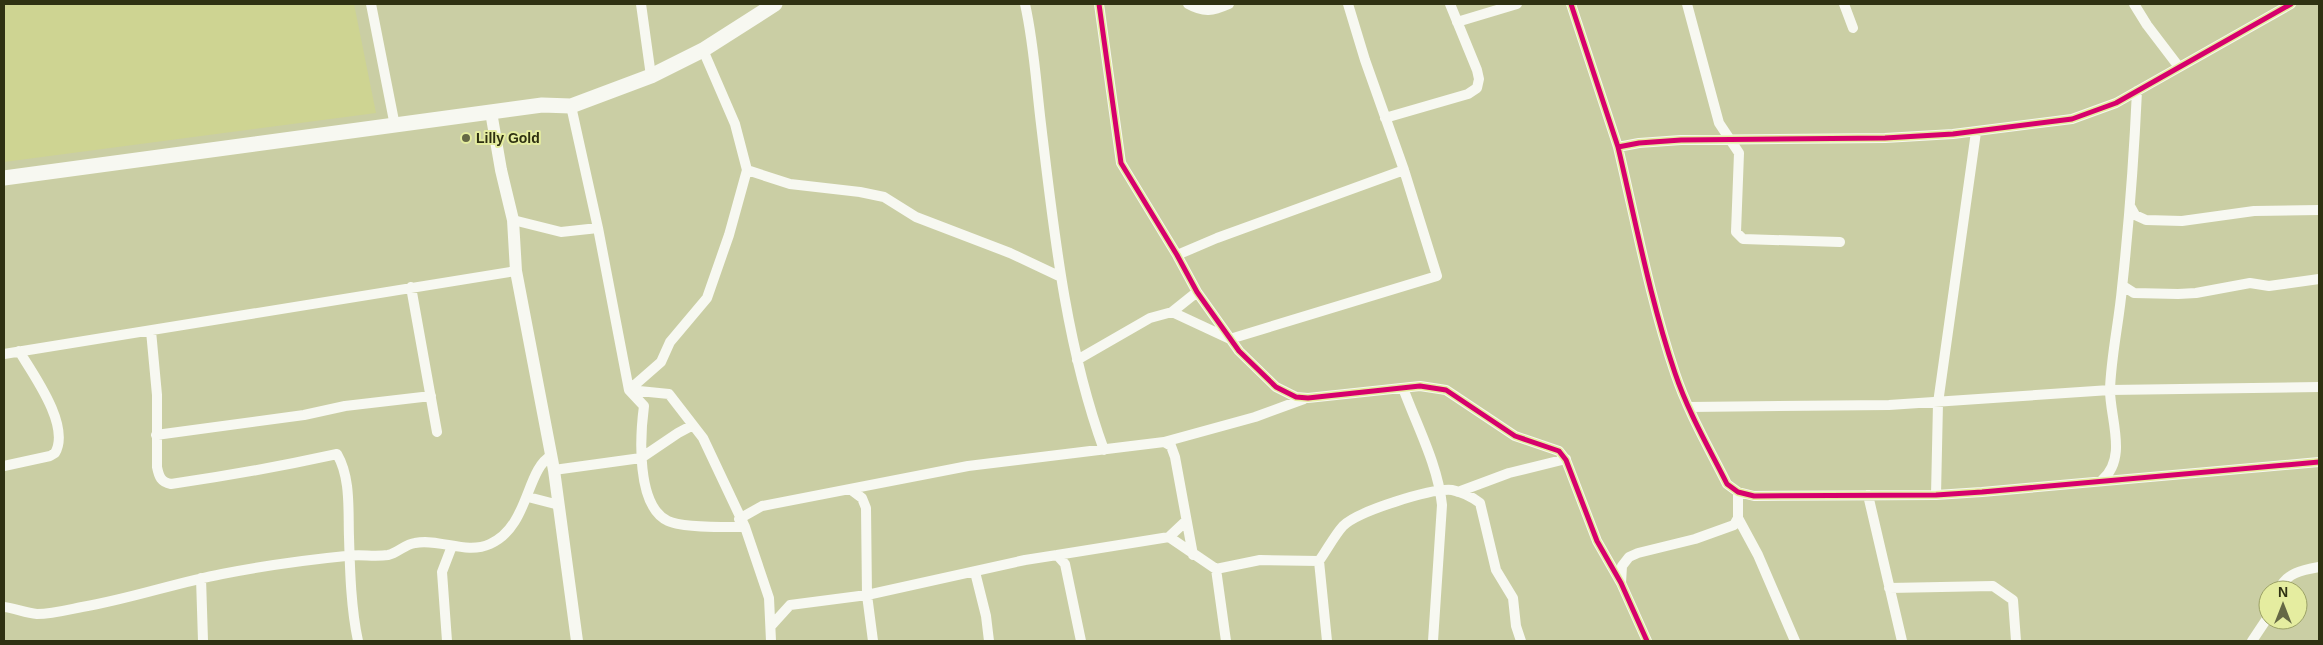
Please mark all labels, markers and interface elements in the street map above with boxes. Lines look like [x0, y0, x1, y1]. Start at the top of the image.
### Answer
place label: Lilly Gold [476, 130, 540, 146]
marker: Lilly Gold [460, 132, 472, 144]
north arrow [2258, 580, 2308, 630]
text: N [2278, 584, 2288, 600]

